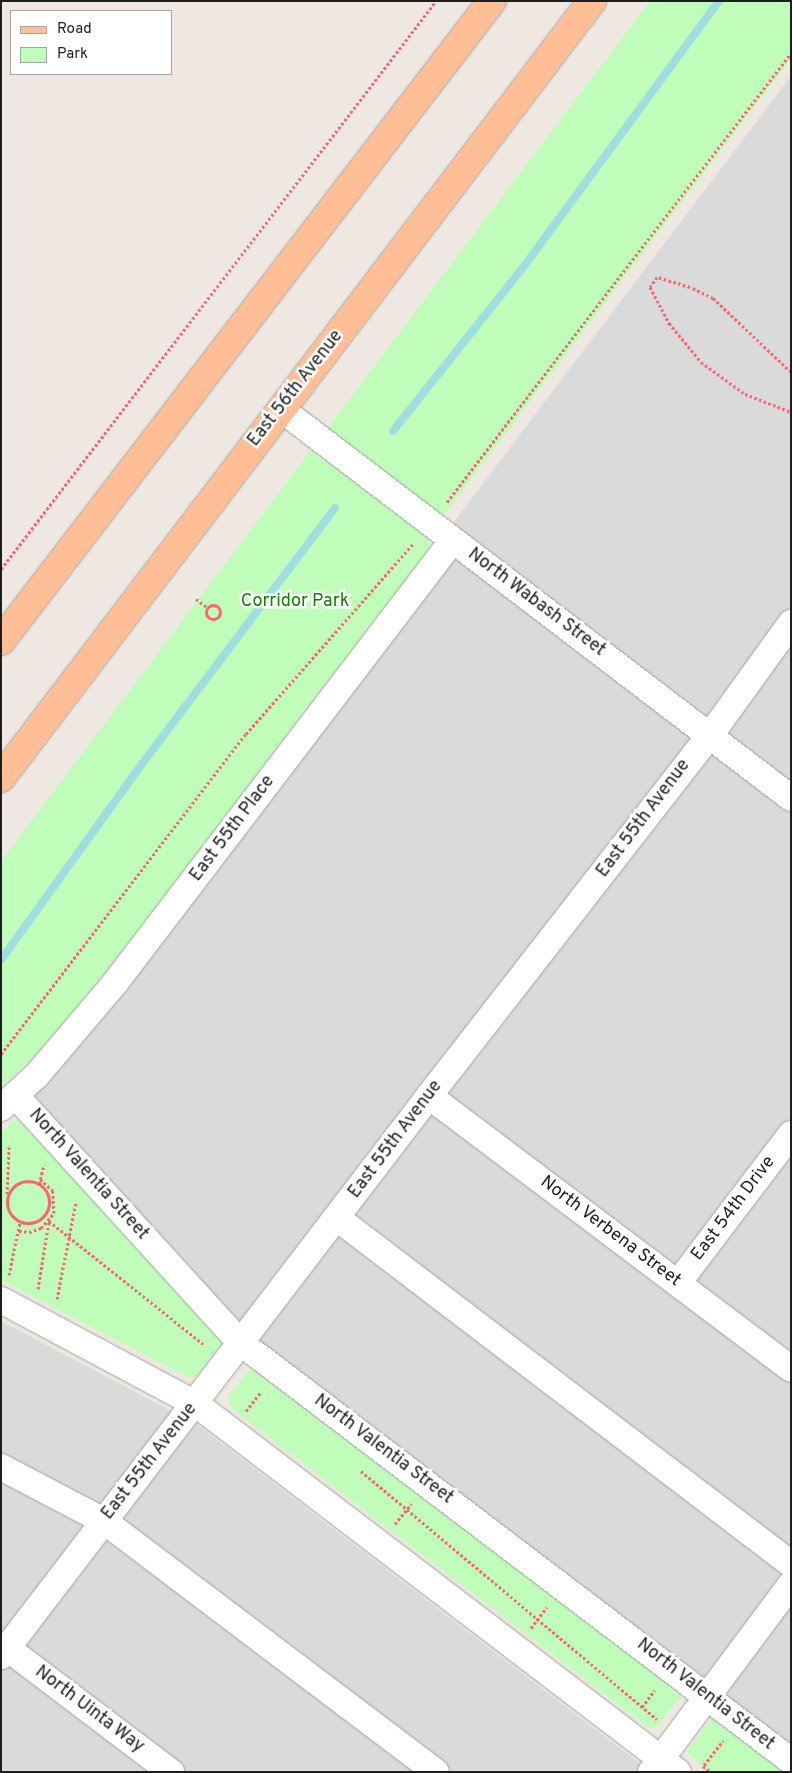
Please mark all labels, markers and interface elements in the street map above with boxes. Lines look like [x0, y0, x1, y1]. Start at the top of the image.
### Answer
legend [10, 10, 172, 75]
text: Road [57, 20, 92, 39]
text: Park [57, 45, 88, 64]
street label: East 56th Avenue [244, 326, 348, 452]
street label: North Wabash Street [463, 544, 609, 662]
park label: Corridor Park [241, 591, 349, 613]
street label: East 55th Avenue [592, 755, 696, 883]
street label: East 55th Place [186, 772, 280, 886]
street label: East 55th Avenue [344, 1076, 448, 1204]
street label: North Valentia Street [23, 1105, 153, 1245]
street label: East 54th Drive [688, 1152, 780, 1266]
street label: North Verbena Street [535, 1172, 685, 1292]
street label: North Valentia Street [309, 1390, 457, 1510]
street label: East 55th Avenue [98, 1399, 202, 1525]
street label: North Valentia Street [632, 1634, 778, 1756]
street label: North Uinta Way [30, 1662, 148, 1758]

